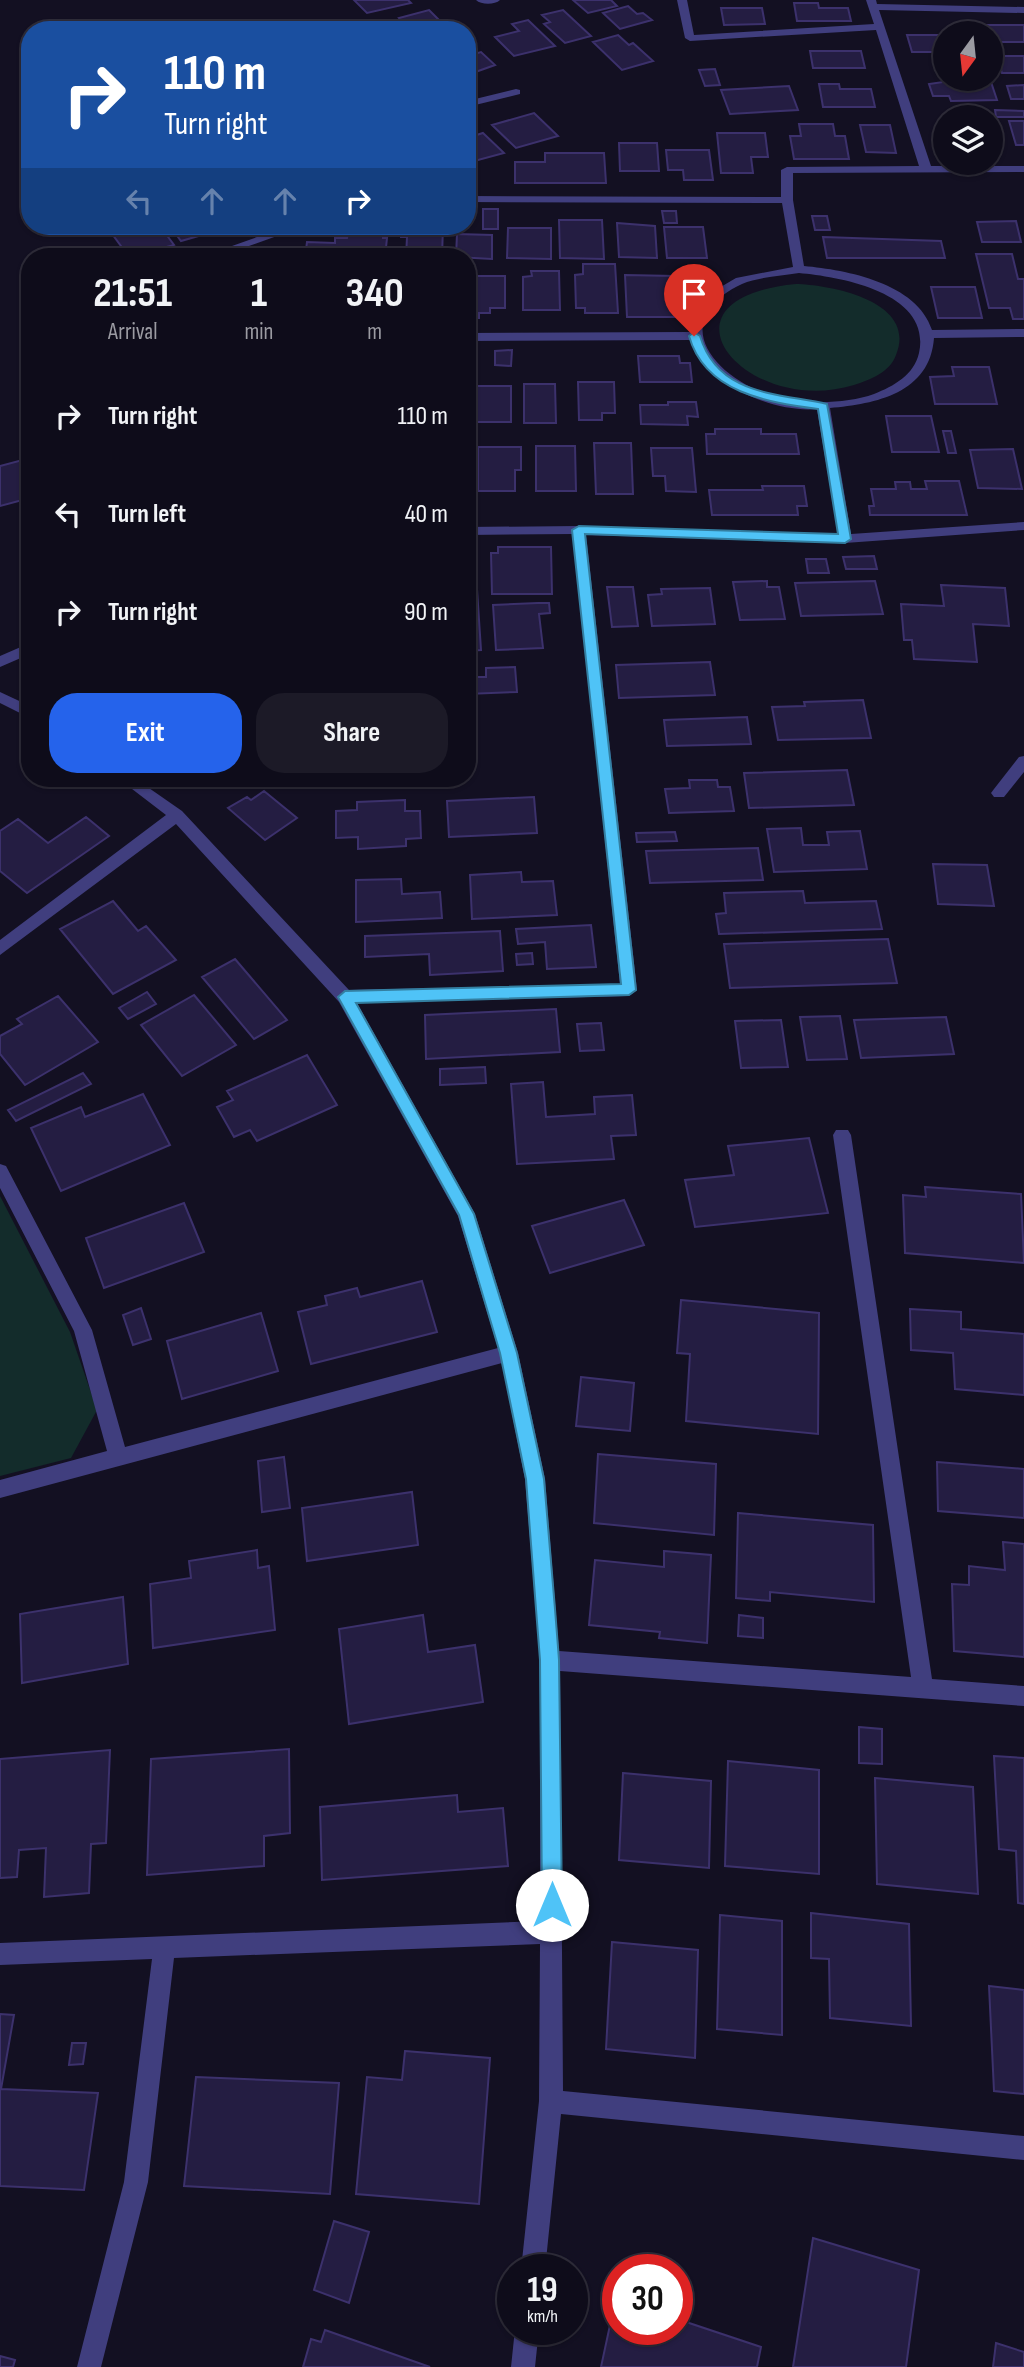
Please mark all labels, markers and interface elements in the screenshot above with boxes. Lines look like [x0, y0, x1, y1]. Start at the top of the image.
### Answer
north arrow [933, 21, 1003, 91]
map controls [933, 21, 1003, 175]
text: 110 m [164, 45, 266, 104]
icon: right [49, 49, 140, 140]
text: Turn right [164, 105, 268, 144]
button: layers [933, 105, 1003, 175]
icon: left [120, 182, 158, 220]
icon: ahead [193, 182, 231, 220]
icon: ahead [266, 182, 304, 220]
icon: right [339, 182, 377, 220]
pin [664, 264, 724, 336]
text: 21:51 [93, 268, 172, 319]
text: 1 [251, 268, 267, 319]
text: 340 [345, 268, 404, 319]
icon: arrive [675, 275, 713, 313]
text: Arrival [108, 318, 157, 346]
text: min [244, 318, 273, 346]
text: m [367, 318, 382, 346]
icon: right [49, 397, 87, 435]
text: Turn right [108, 401, 197, 432]
text: 110 m [397, 401, 448, 432]
icon: left [49, 495, 87, 533]
text: Turn left [108, 499, 186, 530]
text: 40 m [405, 499, 448, 530]
icon: right [49, 593, 87, 631]
text: Turn right [108, 597, 197, 628]
text: 90 m [404, 597, 448, 628]
button: Exit [49, 693, 242, 773]
button: Share [256, 693, 448, 773]
position arrow [515, 1868, 589, 1942]
speed limit sign: 30 [602, 2254, 693, 2345]
text: 19 [527, 2269, 558, 2312]
text: km/h [527, 2306, 558, 2327]

